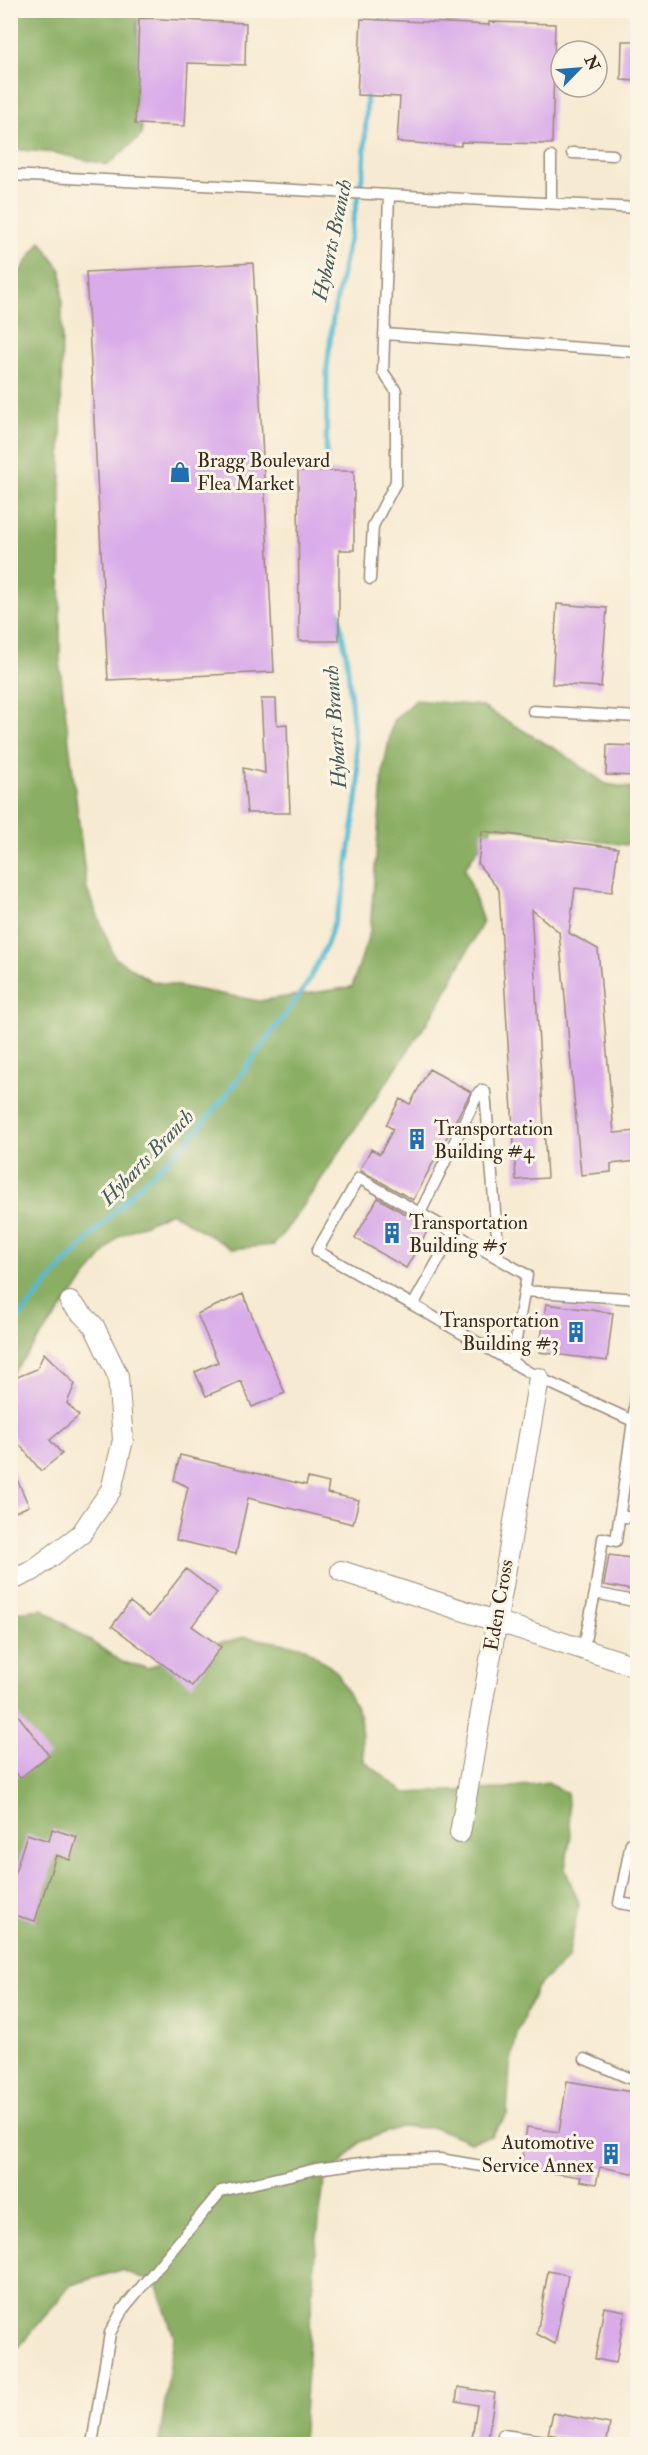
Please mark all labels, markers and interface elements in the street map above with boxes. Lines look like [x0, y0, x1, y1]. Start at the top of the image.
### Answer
north arrow [549, 39, 609, 99]
text: N [579, 51, 604, 74]
water label: Hybarts Branch [306, 177, 359, 304]
place label: Bragg Boulevard Flea Market [197, 448, 330, 496]
shop icon: Bragg Boulevard Flea Market [168, 460, 192, 484]
water label: Hybarts Branch [318, 664, 353, 791]
water label: Hybarts Branch [94, 1103, 200, 1212]
place label: Transportation Building #4 [434, 1116, 553, 1164]
building icon: Transportation Building #4 [405, 1127, 429, 1151]
place label: Transportation Building #5 [409, 1210, 528, 1258]
building icon: Transportation Building #5 [380, 1221, 404, 1245]
place label: Transportation Building #3 [440, 1308, 559, 1356]
building icon: Transportation Building #3 [564, 1320, 588, 1344]
street label: Eden Cross [478, 1557, 519, 1653]
place label: Automotive Service Annex [482, 2130, 594, 2178]
building icon: Automotive Service Annex [599, 2142, 623, 2166]

